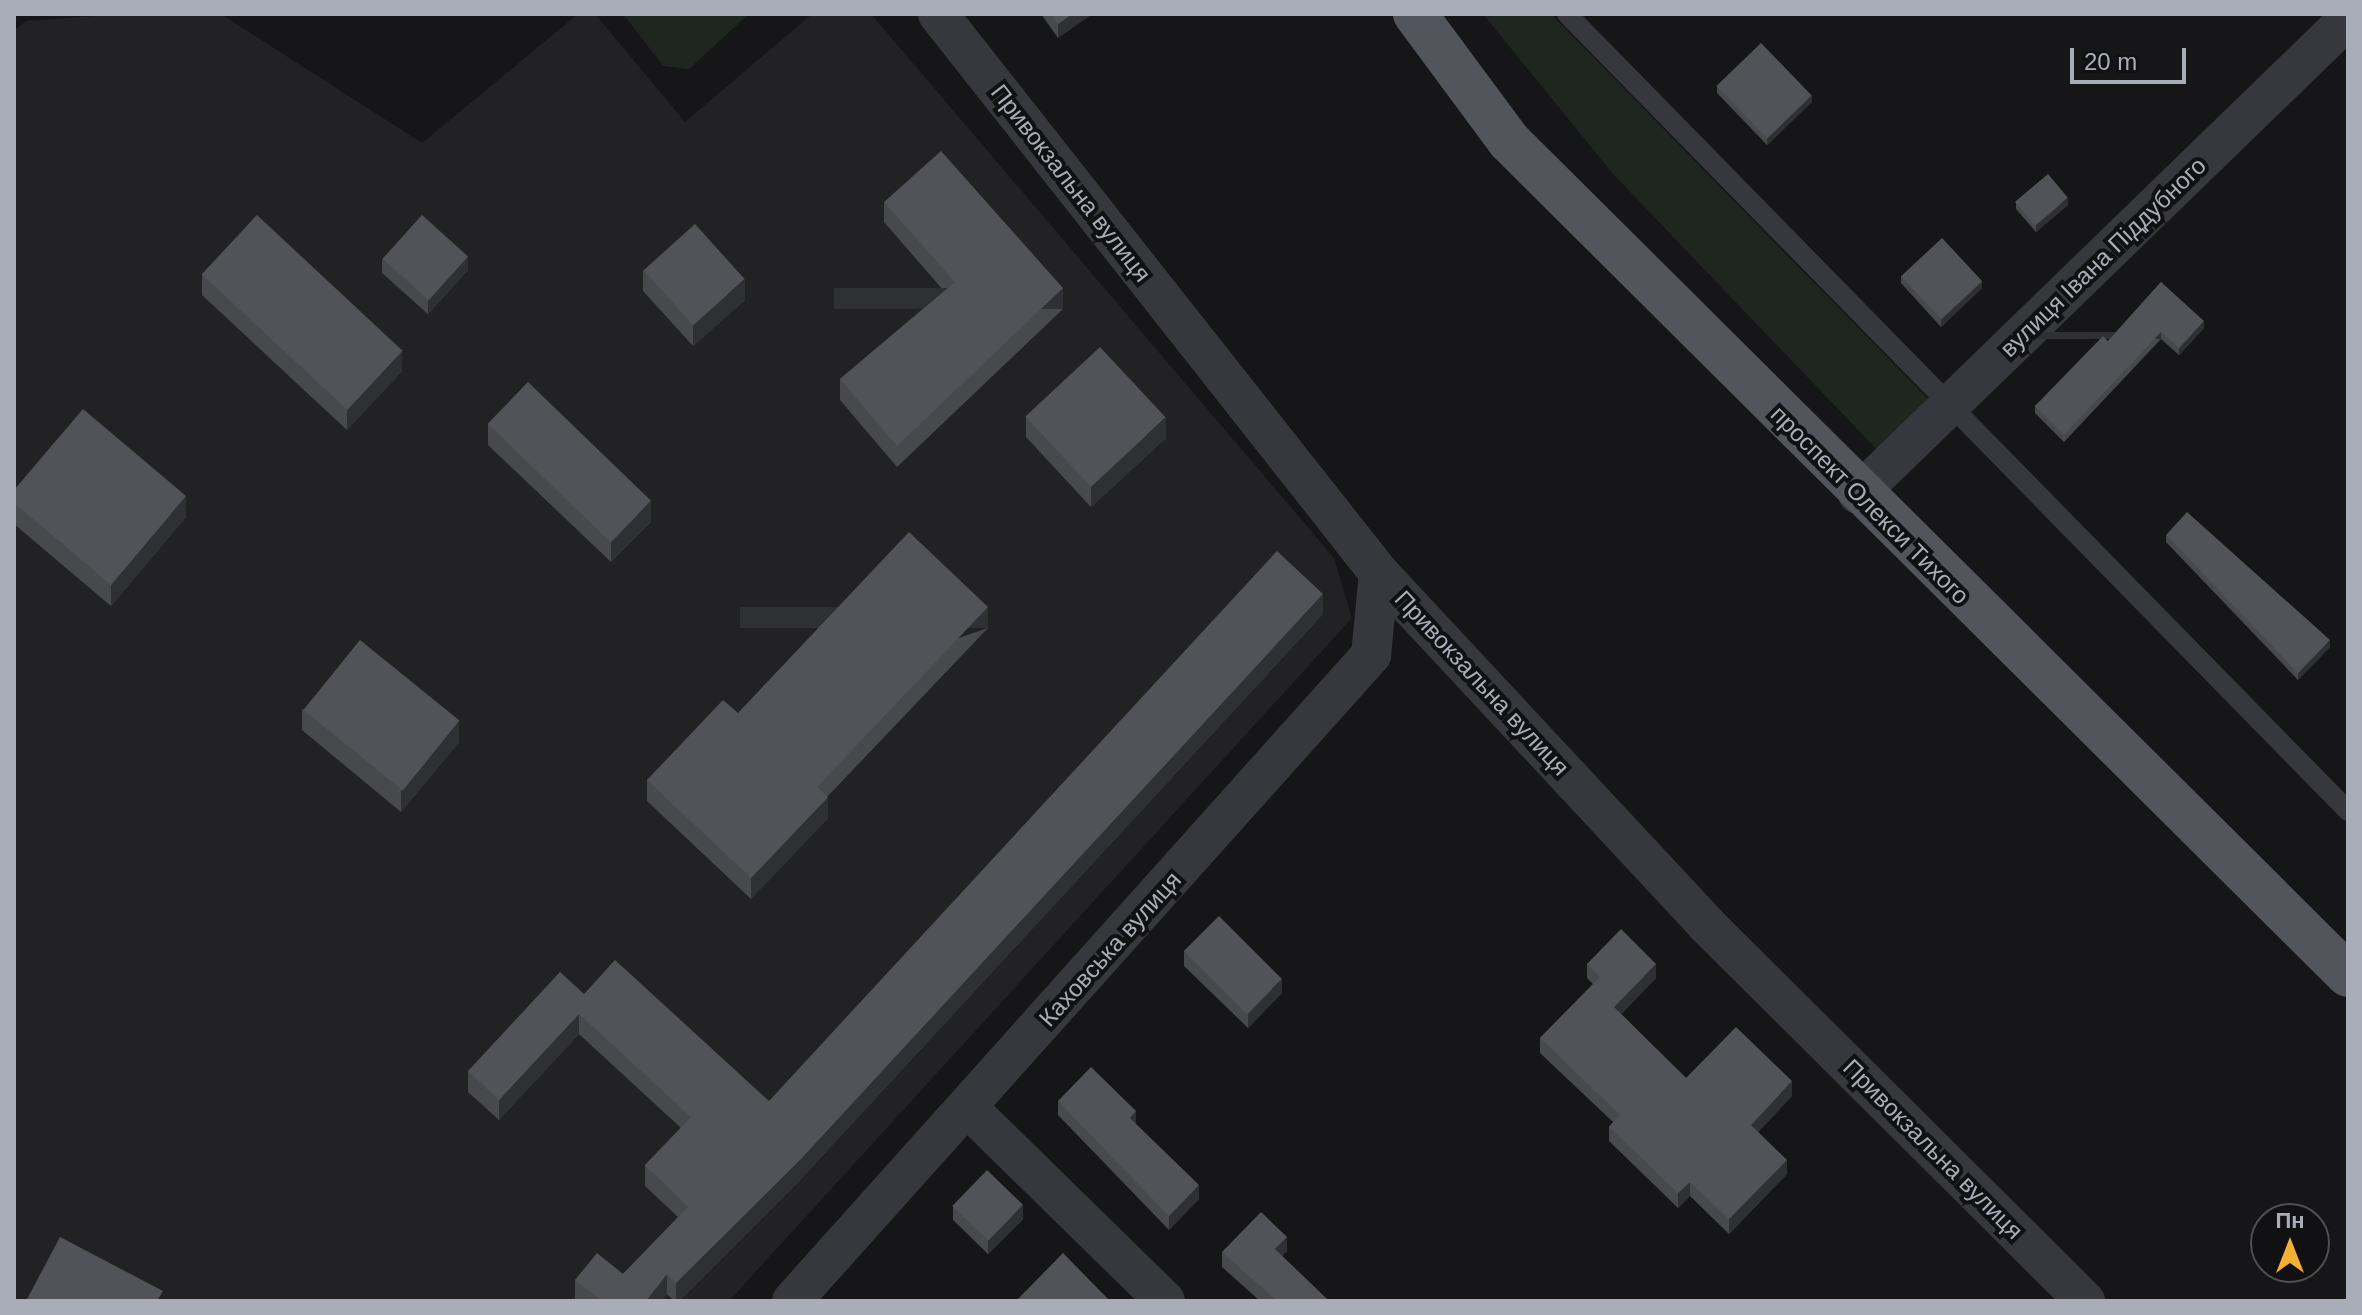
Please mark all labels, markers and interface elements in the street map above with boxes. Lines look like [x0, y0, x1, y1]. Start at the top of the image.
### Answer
scale bar [2074, 32, 2190, 82]
text: 20 m [2084, 48, 2137, 75]
street label: Привокзальна вулиця [985, 79, 1157, 287]
street label: вулиця Івана Піддубного [1994, 151, 2212, 363]
street label: проспект Олекси Тихого [1765, 400, 1975, 610]
street label: Привокзальна вулиця [1389, 584, 1575, 782]
street label: Каховська вулиця [1033, 866, 1187, 1032]
street label: Привокзальна вулиця [1837, 1053, 2029, 1245]
north arrow [2250, 1203, 2330, 1283]
text: Пн [2275, 1208, 2305, 1233]

